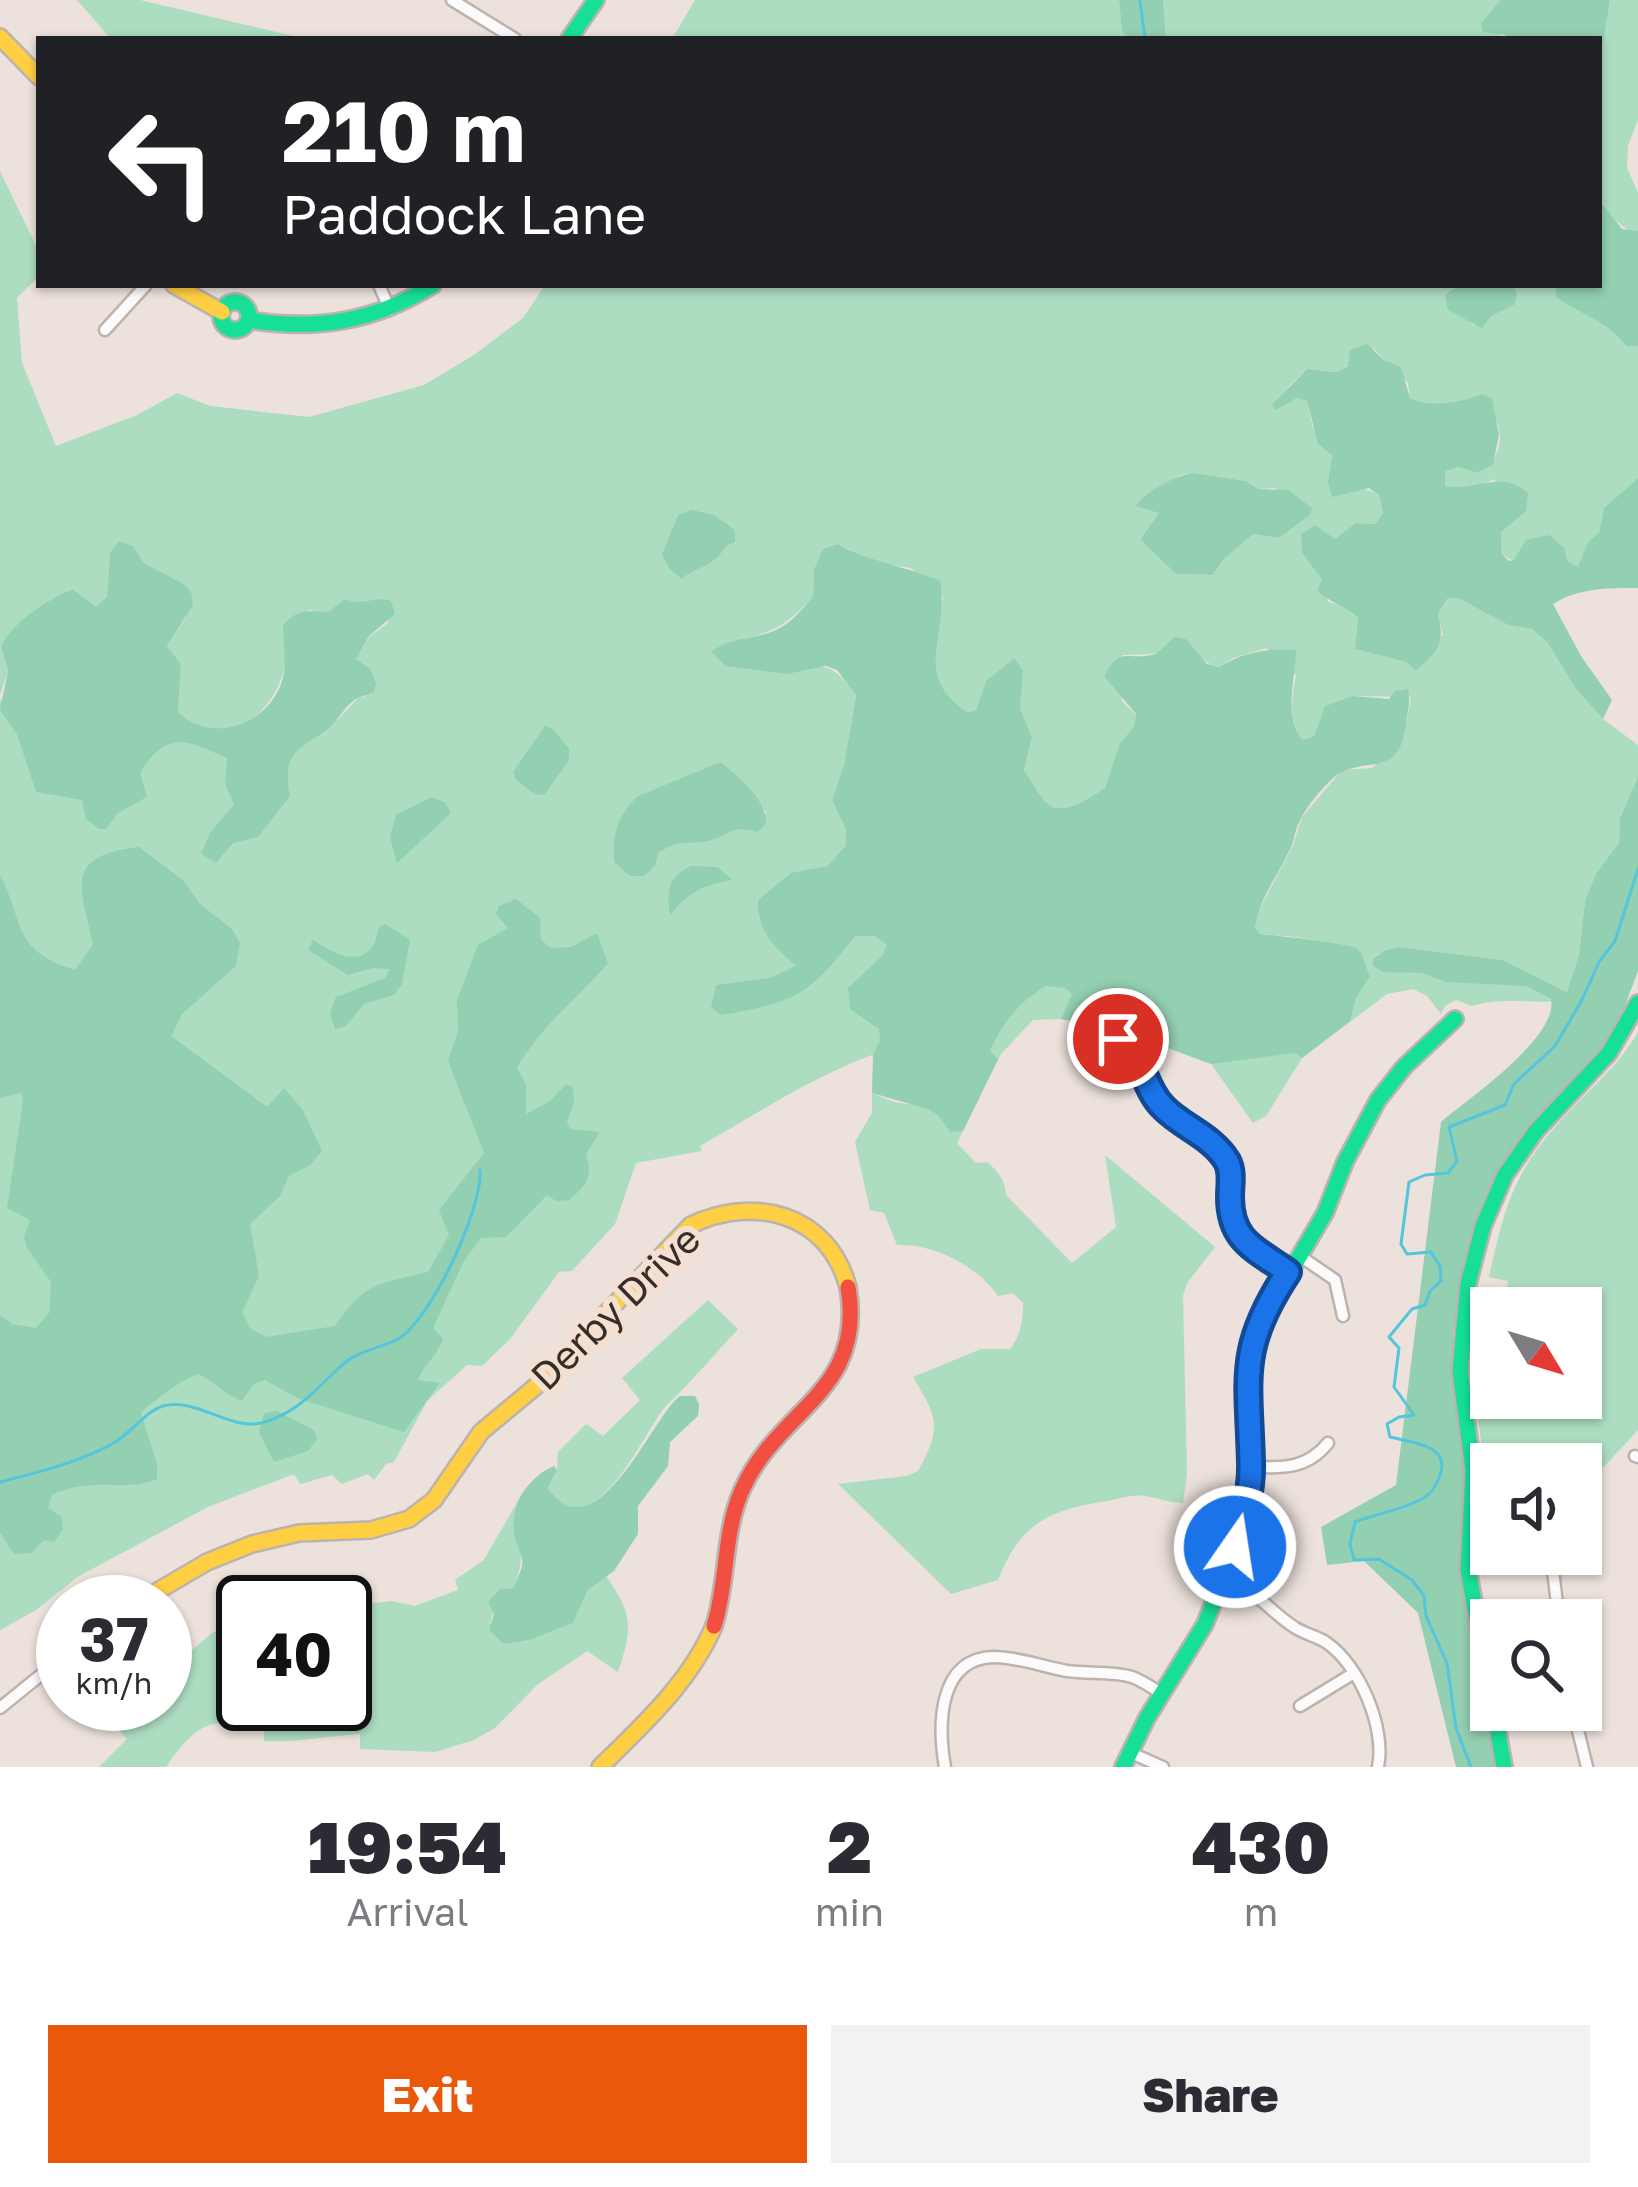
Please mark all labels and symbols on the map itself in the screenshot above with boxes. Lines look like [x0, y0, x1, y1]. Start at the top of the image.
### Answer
pin [1067, 988, 1169, 1090]
street label: Derby Drive [521, 1215, 709, 1399]
north arrow [1470, 1287, 1602, 1419]
position arrow [1172, 1484, 1298, 1610]
speed limit sign: 40 [216, 1575, 372, 1731]

